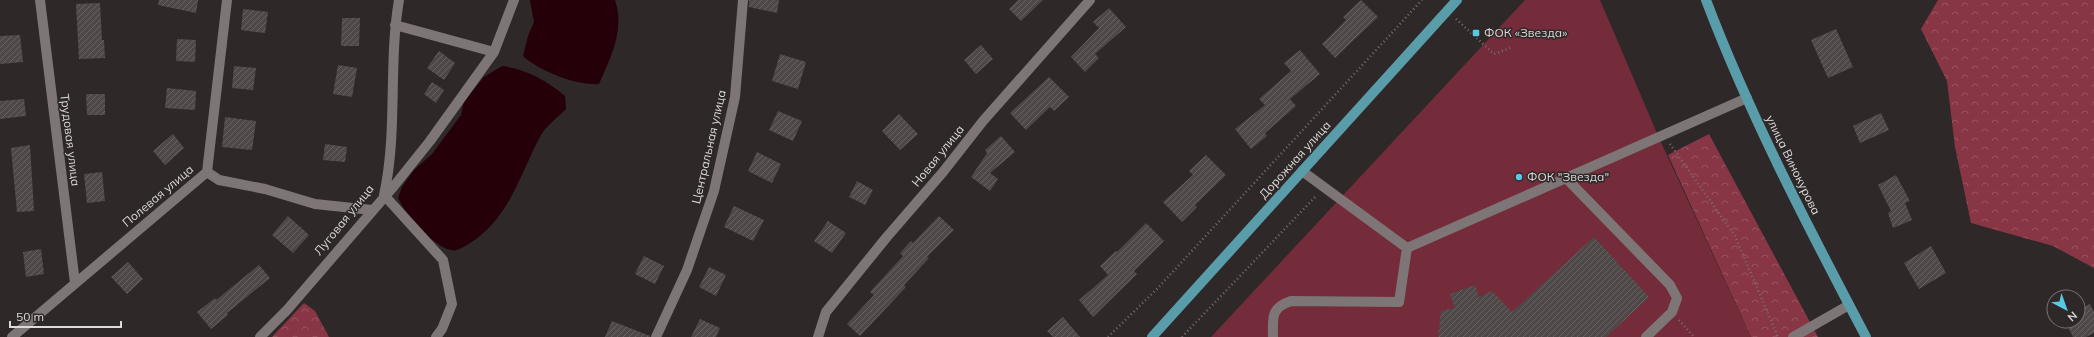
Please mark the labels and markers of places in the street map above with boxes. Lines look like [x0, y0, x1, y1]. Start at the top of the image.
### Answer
place label: ФОК «Звезда» [1484, 25, 1568, 40]
marker: ФОК «Звезда» [1471, 28, 1481, 38]
place label: ФОК "Звезда" [1527, 169, 1609, 184]
marker: ФОК "Звезда" [1514, 172, 1524, 182]

